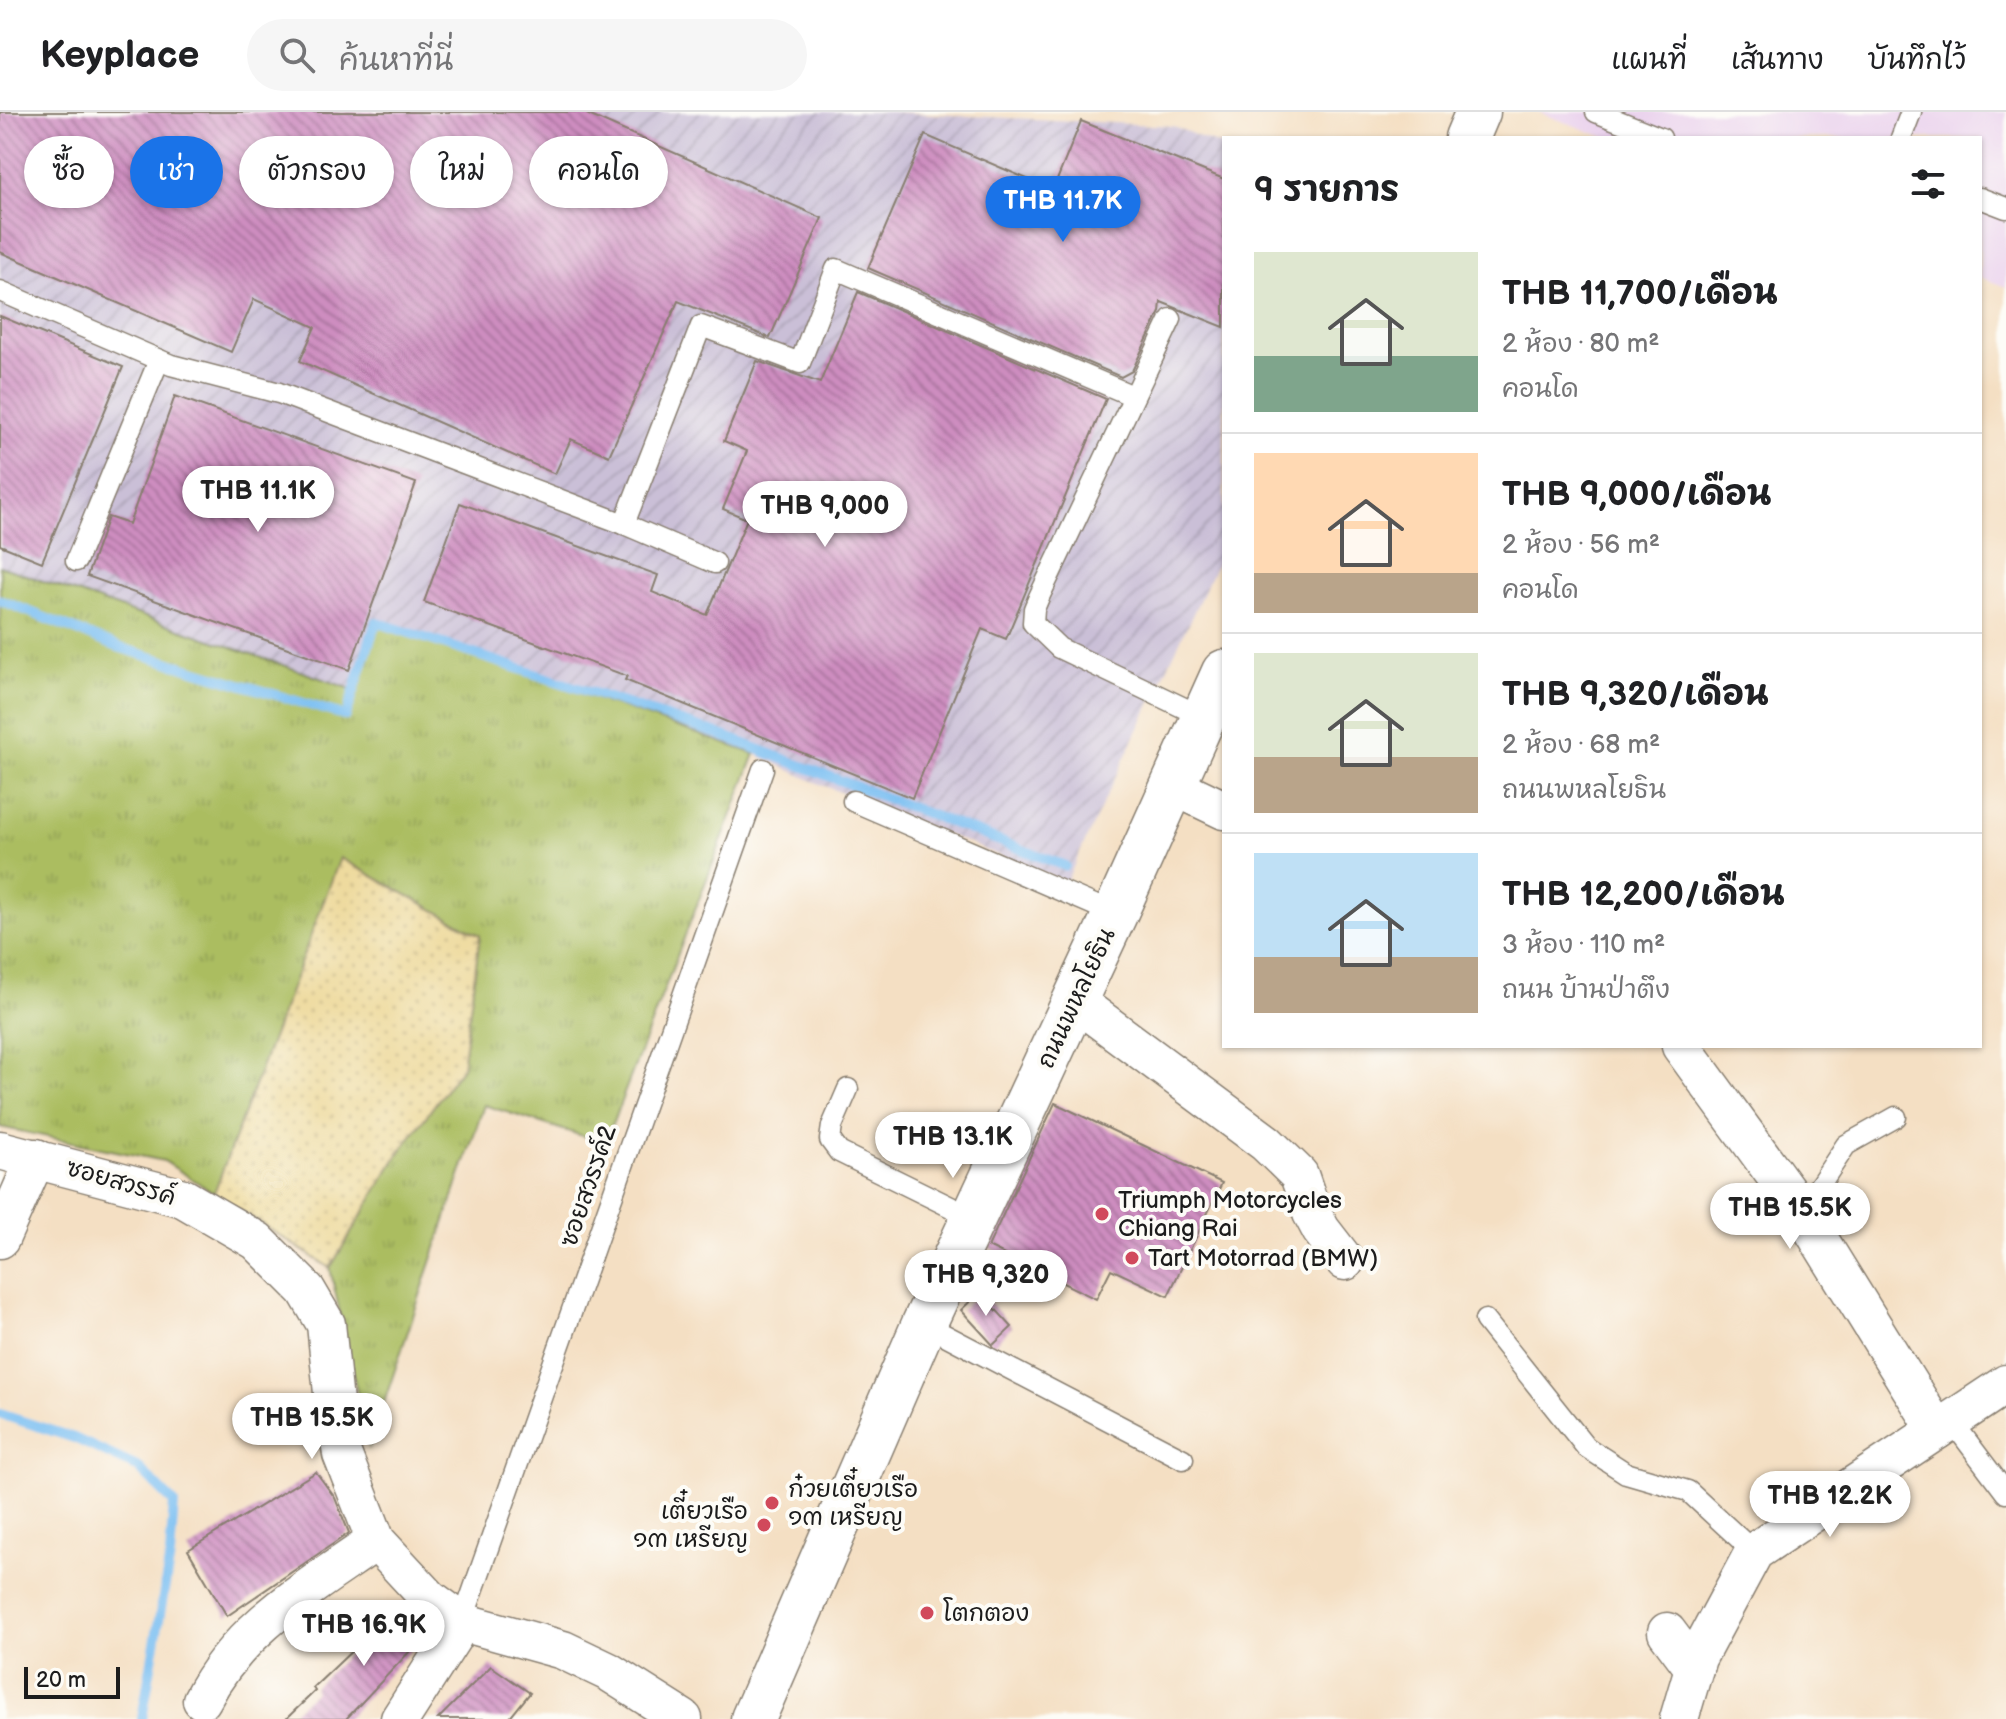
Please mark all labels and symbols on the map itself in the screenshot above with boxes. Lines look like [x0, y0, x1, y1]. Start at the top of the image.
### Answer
pin: THB 11.7K [971, 176, 1155, 244]
pin: THB 11.1K [166, 466, 350, 534]
pin: THB 9,000 [733, 481, 917, 549]
street label: ถนนพหลโยธิน [1030, 923, 1122, 1073]
pin: THB 13.1K [861, 1112, 1045, 1180]
street label: ซอยสวรรค์2 [552, 1121, 623, 1251]
street label: ซอยสวรรค์ [63, 1151, 179, 1212]
pin: THB 15.5K [1698, 1183, 1882, 1251]
place label: Triumph Motorcycles Chiang Rai [1118, 1186, 1342, 1243]
marker: Triumph Motorcycles Chiang Rai [1093, 1205, 1111, 1223]
place label: Tart Motorrad (BMW) [1148, 1244, 1378, 1273]
marker: Tart Motorrad (BMW) [1123, 1249, 1141, 1267]
pin: THB 9,320 [894, 1250, 1078, 1318]
pin: THB 15.5K [220, 1393, 404, 1461]
place label: ก๋วยเตี๋ยวเรือ ๑๓ เหรียญ [788, 1467, 918, 1532]
pin: THB 12.2K [1738, 1471, 1922, 1539]
place label: เตี๋ยวเรือ ๑๓ เหรียญ [633, 1489, 748, 1554]
marker: ก๋วยเตี๋ยวเรือ ๑๓ เหรียญ [763, 1494, 781, 1512]
marker: เตี๋ยวเรือ ๑๓ เหรียญ [755, 1516, 773, 1534]
place label: โตกตอง [943, 1597, 1029, 1628]
pin: THB 16.9K [272, 1600, 456, 1668]
marker: โตกตอง [918, 1604, 936, 1622]
scale bar [24, 1663, 120, 1699]

